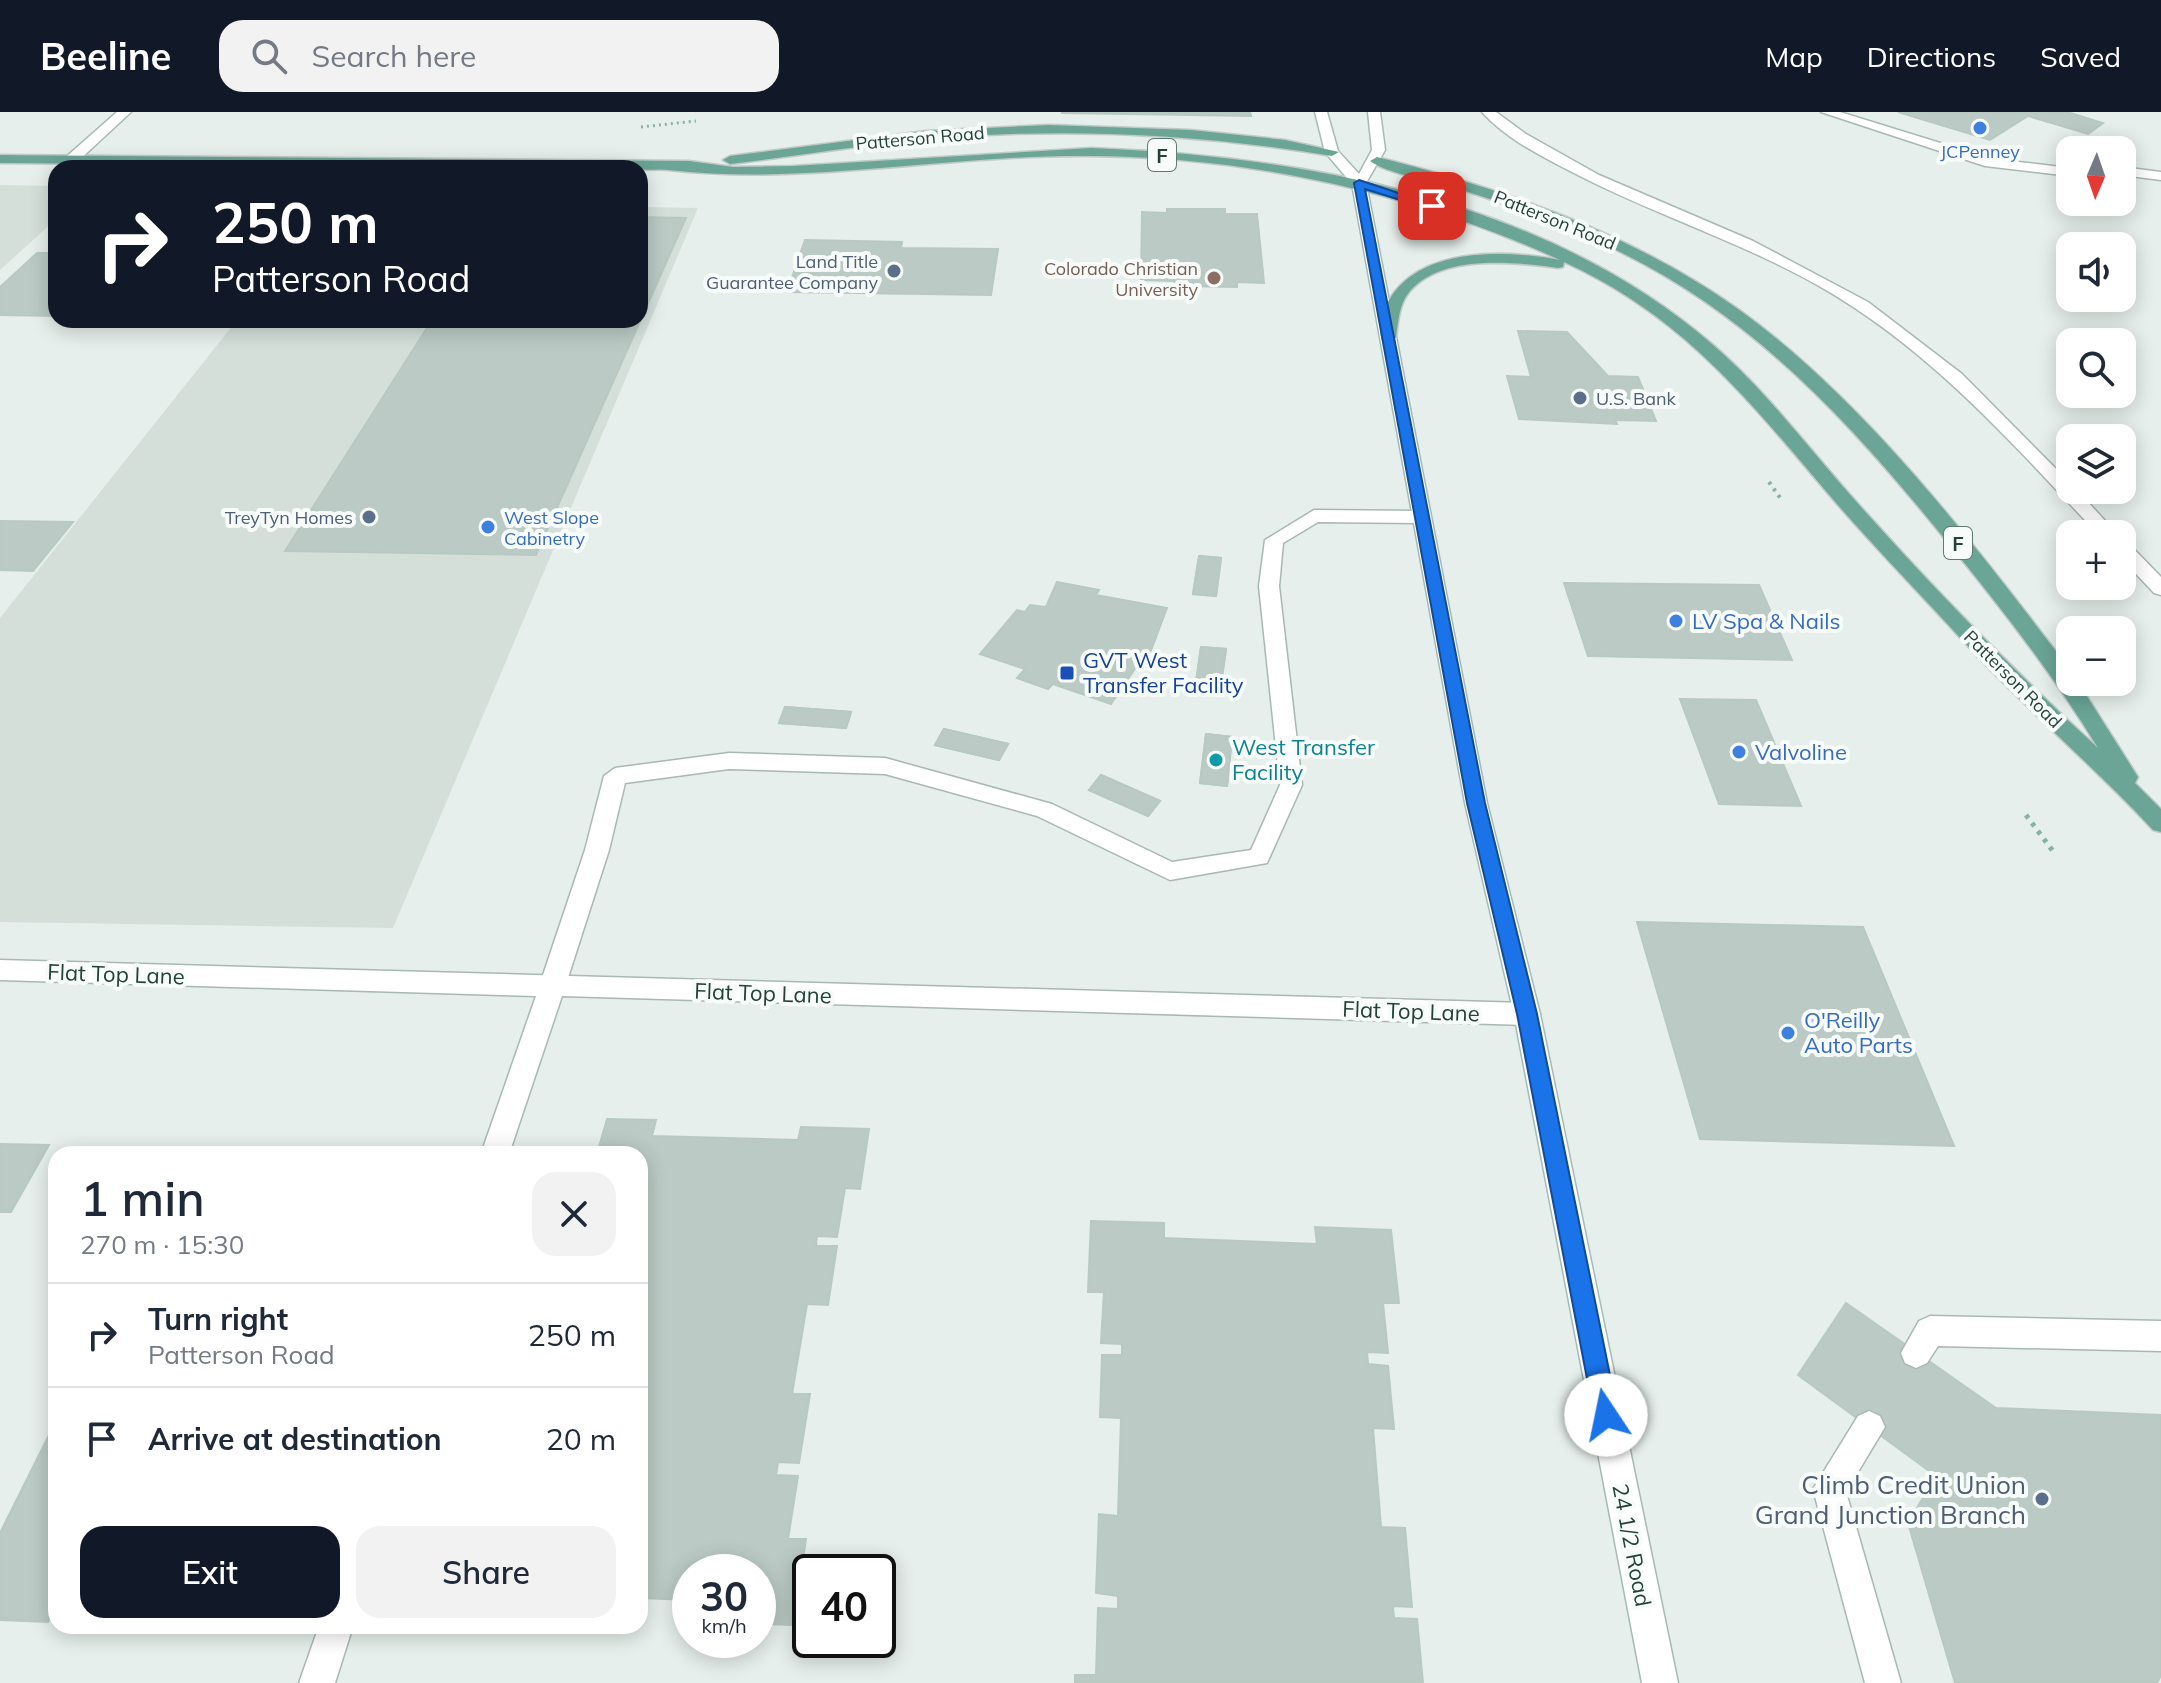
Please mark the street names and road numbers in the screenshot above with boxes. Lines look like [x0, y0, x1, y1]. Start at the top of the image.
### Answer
street label: Patterson Road [855, 121, 985, 155]
road number: F [1148, 139, 1176, 171]
street label: Patterson Road [1491, 185, 1619, 255]
road number: F [1944, 527, 1972, 559]
street label: Patterson Road [1959, 625, 2067, 733]
street label: Flat Top Lane [47, 958, 185, 990]
street label: Flat Top Lane [694, 977, 832, 1009]
street label: Flat Top Lane [1342, 995, 1480, 1027]
street label: 24 1/2 Road [1606, 1481, 1658, 1609]

